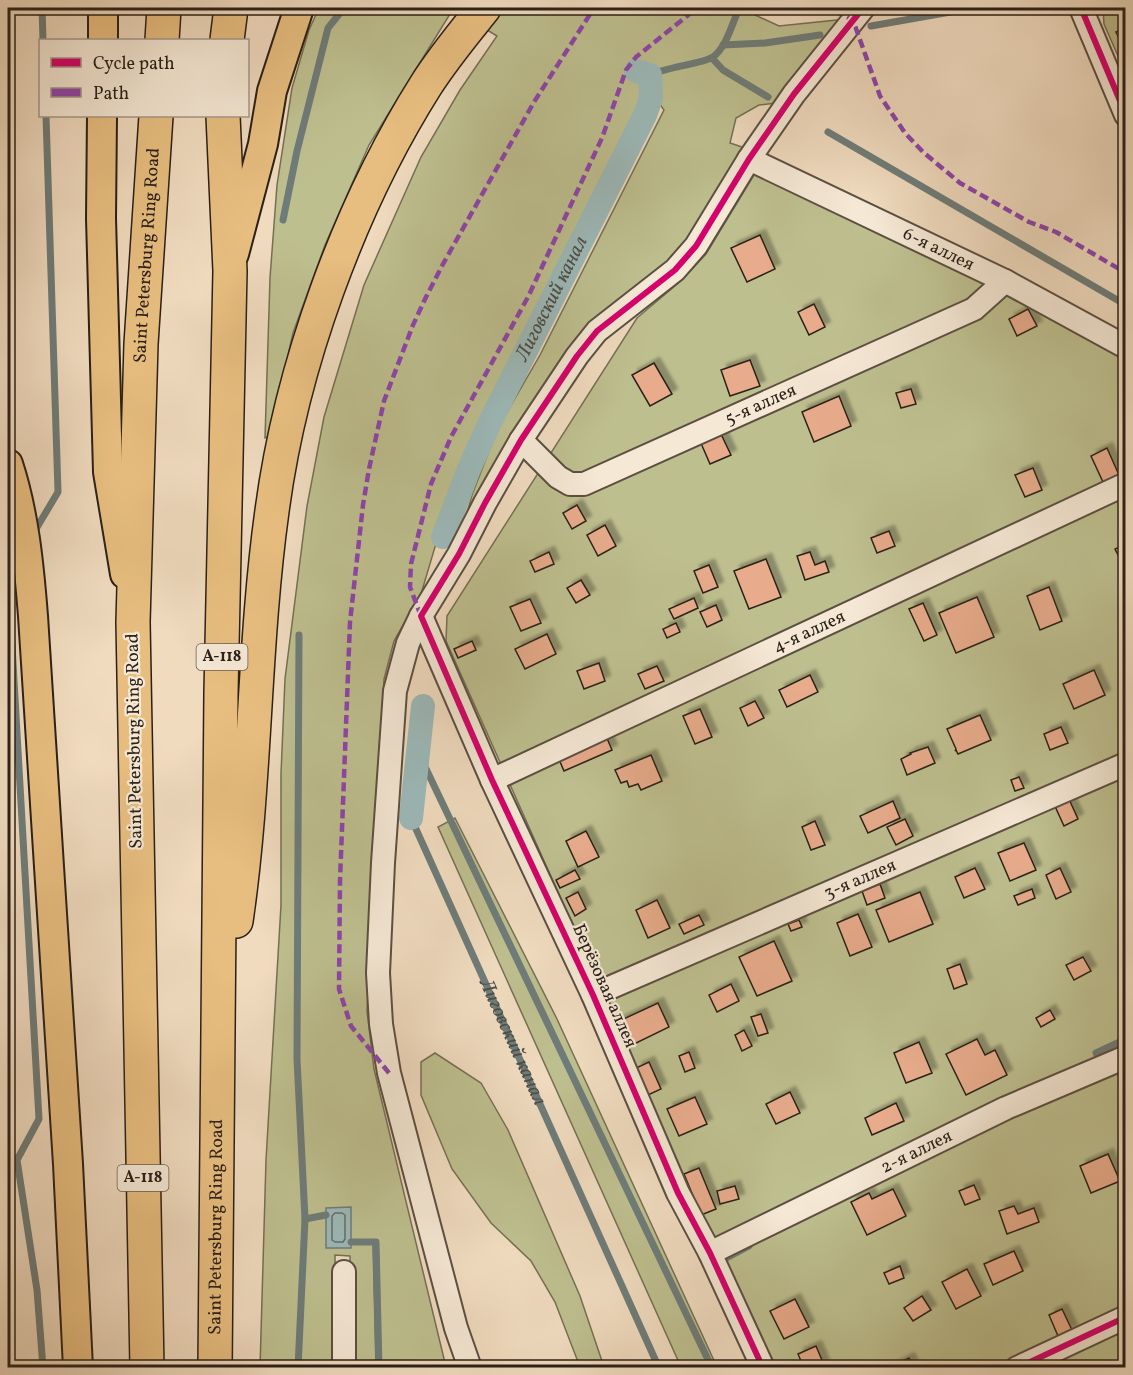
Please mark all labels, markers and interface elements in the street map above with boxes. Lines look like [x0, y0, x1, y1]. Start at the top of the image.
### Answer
legend [39, 39, 249, 117]
text: Cycle path [93, 52, 175, 77]
text: Path [93, 82, 129, 107]
street label: Saint Petersburg Ring Road [128, 147, 166, 364]
street label: 6-я аллея [899, 222, 979, 277]
water label: Лиговский канал [508, 232, 595, 367]
street label: 5-я аллея [721, 378, 800, 432]
street label: 4-я аллея [769, 604, 849, 660]
street label: Saint Petersburg Ring Road [121, 633, 149, 849]
road number: А-118 [196, 644, 248, 670]
street label: 3-я аллея [820, 853, 900, 906]
street label: Берёзовая аллея [565, 920, 643, 1052]
water label: Лиговский канал [471, 973, 553, 1110]
street label: Saint Petersburg Ring Road [203, 1119, 230, 1335]
street label: 2-я аллея [877, 1124, 957, 1180]
road number: А-118 [118, 1165, 168, 1191]

